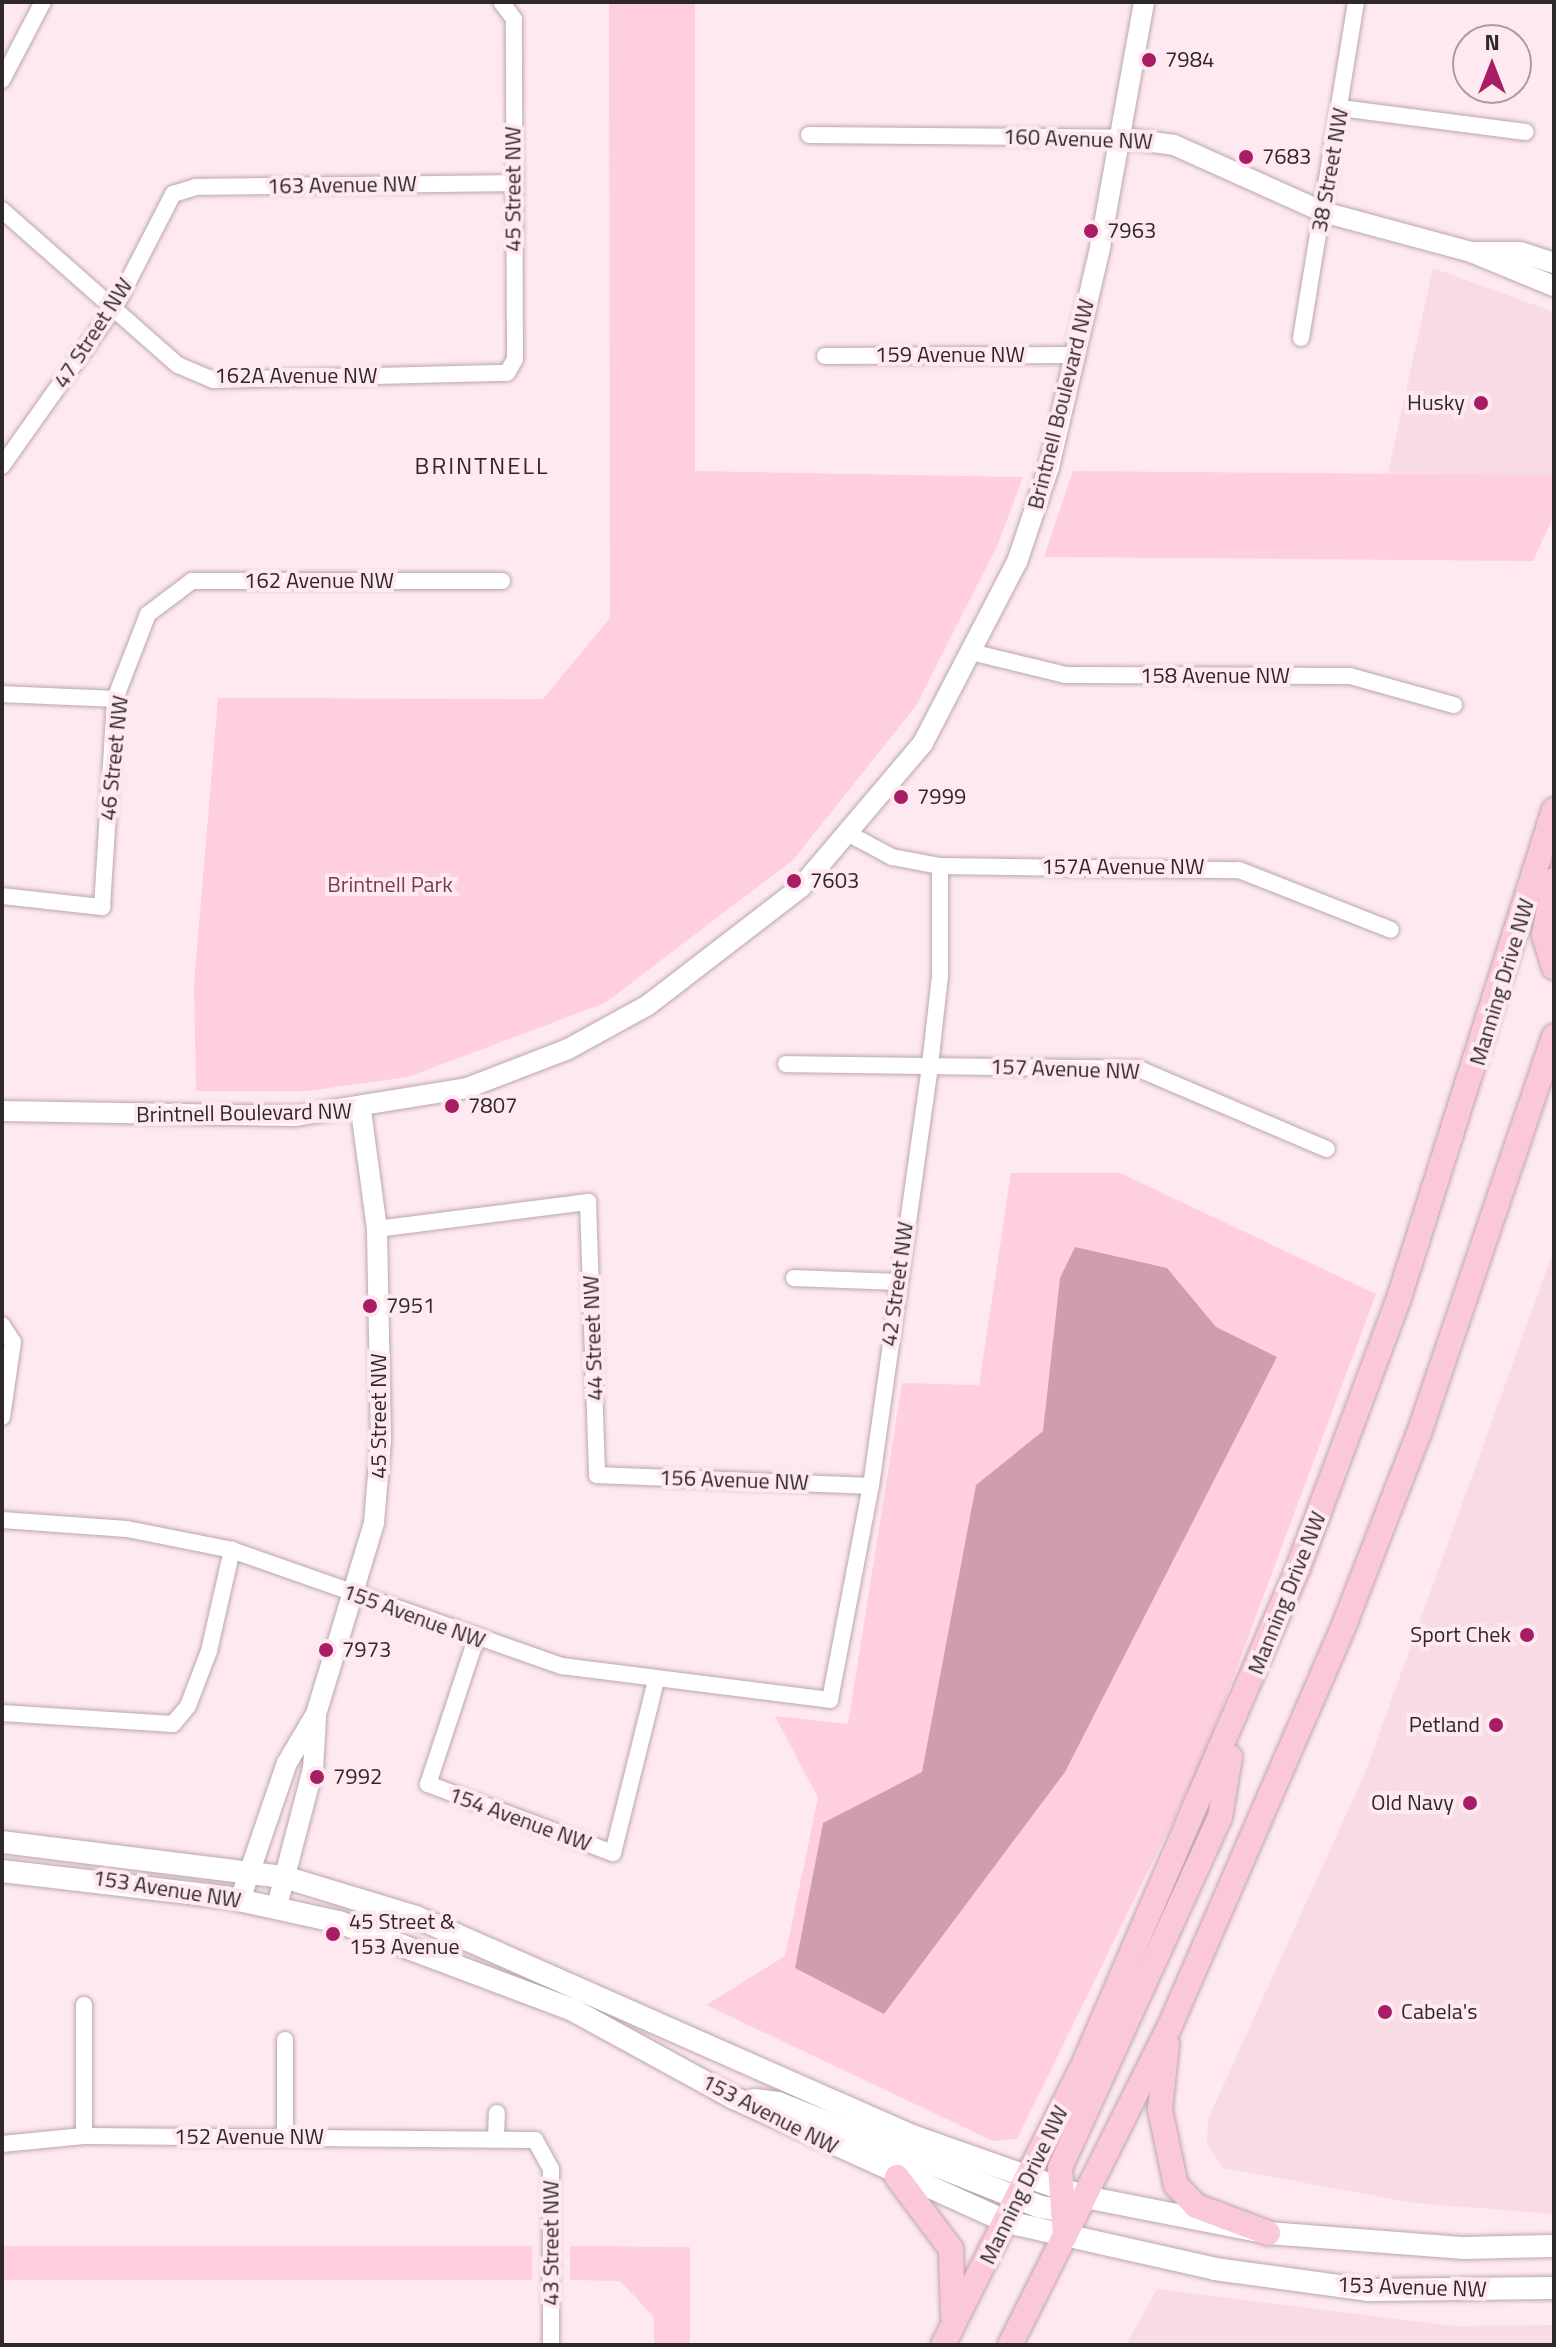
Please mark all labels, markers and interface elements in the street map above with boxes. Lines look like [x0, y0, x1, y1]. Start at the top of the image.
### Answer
north arrow [1452, 24, 1532, 104]
text: N [1484, 25, 1500, 59]
place label: 7984 [1165, 47, 1214, 73]
marker: 7984 [1140, 51, 1158, 69]
street label: 38 Street NW [1306, 106, 1354, 234]
street label: 160 Avenue NW [1003, 123, 1153, 155]
street label: 45 Street NW [500, 126, 526, 252]
place label: 7683 [1262, 144, 1311, 170]
marker: 7683 [1237, 148, 1255, 166]
street label: 163 Avenue NW [267, 170, 417, 200]
place label: 7963 [1107, 218, 1156, 244]
marker: 7963 [1082, 222, 1100, 240]
street label: 47 Street NW [48, 273, 138, 393]
street label: Brintnell Boulevard NW [1022, 296, 1100, 512]
street label: 159 Avenue NW [875, 342, 1025, 368]
street label: 162A Avenue NW [215, 363, 377, 389]
place label: Husky [1407, 390, 1465, 416]
marker: Husky [1472, 394, 1490, 412]
district label: BRINTNELL [415, 452, 549, 480]
street label: 162 Avenue NW [244, 568, 394, 594]
street label: 158 Avenue NW [1140, 663, 1290, 689]
street label: 46 Street NW [94, 694, 134, 822]
place label: 7999 [917, 784, 966, 810]
marker: 7999 [892, 788, 910, 806]
street label: 157A Avenue NW [1042, 854, 1204, 880]
place label: 7603 [810, 868, 859, 894]
park label: Brintnell Park [327, 872, 453, 898]
marker: 7603 [785, 872, 803, 890]
street label: Manning Drive NW [1464, 895, 1540, 1069]
street label: 157 Avenue NW [990, 1053, 1140, 1085]
place label: 7807 [468, 1093, 517, 1119]
marker: 7807 [443, 1097, 461, 1115]
street label: Brintnell Boulevard NW [136, 1098, 352, 1128]
street label: 42 Street NW [875, 1220, 919, 1348]
street label: 44 Street NW [578, 1275, 608, 1401]
place label: 7951 [386, 1293, 435, 1319]
marker: 7951 [361, 1297, 379, 1315]
street label: 45 Street NW [366, 1353, 392, 1479]
street label: 156 Avenue NW [659, 1464, 809, 1496]
street label: Manning Drive NW [1242, 1508, 1332, 1678]
street label: 155 Avenue NW [339, 1578, 489, 1654]
place label: Sport Chek [1410, 1622, 1511, 1648]
marker: Sport Chek [1518, 1626, 1536, 1644]
place label: 7973 [342, 1637, 391, 1663]
marker: 7973 [317, 1641, 335, 1659]
place label: Petland [1409, 1712, 1480, 1738]
marker: Petland [1487, 1716, 1505, 1734]
place label: 7992 [333, 1764, 382, 1790]
marker: 7992 [308, 1768, 326, 1786]
street label: 154 Avenue NW [445, 1781, 595, 1857]
place label: Old Navy [1371, 1790, 1454, 1816]
marker: Old Navy [1461, 1794, 1479, 1812]
street label: 153 Avenue NW [91, 1864, 243, 1914]
place label: 45 Street & 153 Avenue [349, 1908, 460, 1960]
marker: 45 Street & 153 Avenue [324, 1925, 342, 1943]
place label: Cabela's [1401, 1999, 1477, 2025]
marker: Cabela's [1376, 2003, 1394, 2021]
street label: 153 Avenue NW [697, 2068, 843, 2160]
street label: Manning Drive NW [974, 2101, 1074, 2269]
street label: 152 Avenue NW [174, 2124, 324, 2150]
street label: 43 Street NW [538, 2180, 564, 2306]
street label: 153 Avenue NW [1337, 2271, 1487, 2303]

